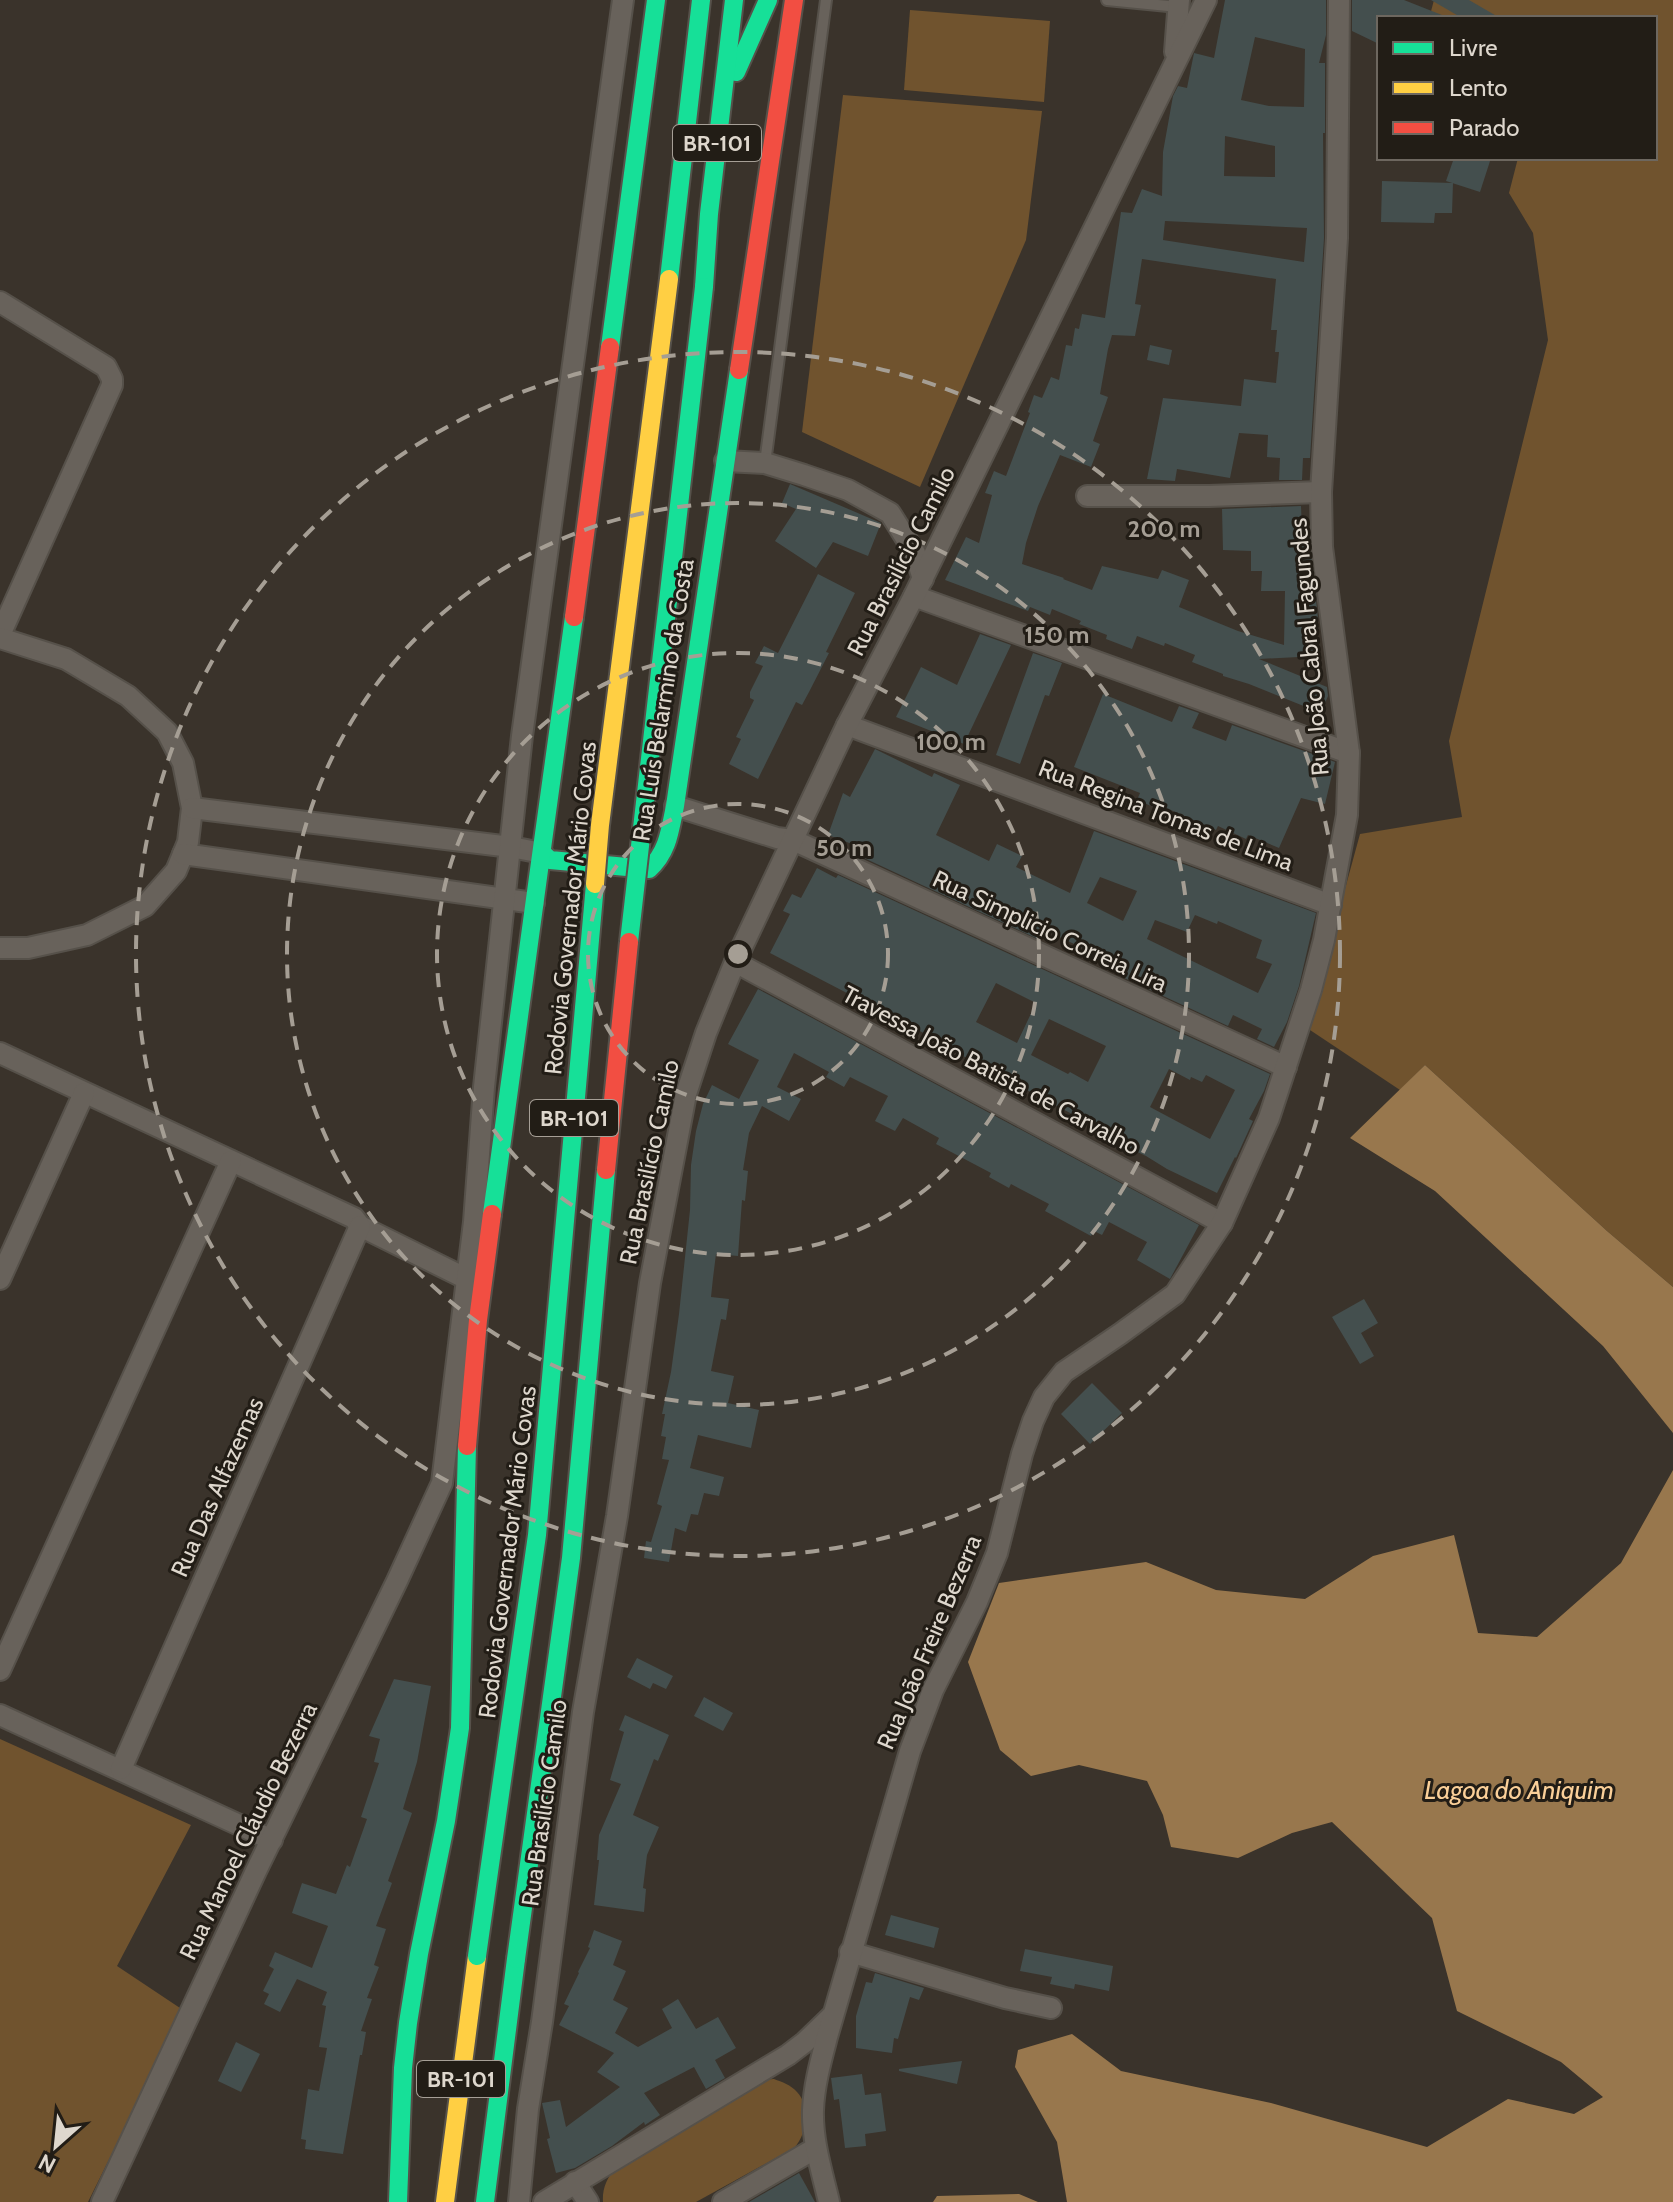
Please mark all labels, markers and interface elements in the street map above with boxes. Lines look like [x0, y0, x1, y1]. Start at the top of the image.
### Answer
legend [1377, 16, 1657, 160]
text: Livre [1449, 33, 1497, 62]
text: Lento [1449, 73, 1508, 102]
text: Parado [1449, 113, 1519, 142]
road number: BR-101 [673, 125, 761, 161]
street label: Rua Brasilício Camilo [841, 462, 961, 660]
text: 200 m [1128, 514, 1200, 543]
street label: Rua João Cabral Fagundes [1283, 517, 1335, 777]
street label: Rua Luís Belarmino da Costa [626, 556, 700, 843]
text: 150 m [1025, 620, 1089, 649]
text: 100 m [916, 727, 986, 756]
street label: Rodovia Governador Mário Covas [538, 740, 602, 1076]
street label: Rua Regina Tomas de Lima [1035, 753, 1298, 877]
text: 50 m [816, 833, 872, 862]
street label: Rua Simplicio Correia Lira [928, 864, 1172, 998]
centre of rings [724, 940, 752, 968]
street label: Travessa João Batista de Carvalho [837, 979, 1145, 1161]
street label: Rua Brasilício Camilo [613, 1057, 685, 1267]
road number: BR-101 [530, 1100, 618, 1136]
street label: Rodovia Governador Mário Covas [472, 1384, 542, 1720]
street label: Rua Das Alfazemas [164, 1393, 270, 1581]
street label: Rua João Freire Bezerra [871, 1530, 988, 1754]
street label: Rua Manoel Cláudio Bezerra [173, 1697, 323, 1964]
street label: Rua Brasilício Camilo [515, 1698, 573, 1908]
water label: Lagoa do Aniquim [1424, 1774, 1614, 1806]
road number: BR-101 [417, 2061, 505, 2097]
north arrow [16, 2106, 96, 2186]
text: N [34, 2148, 60, 2179]

